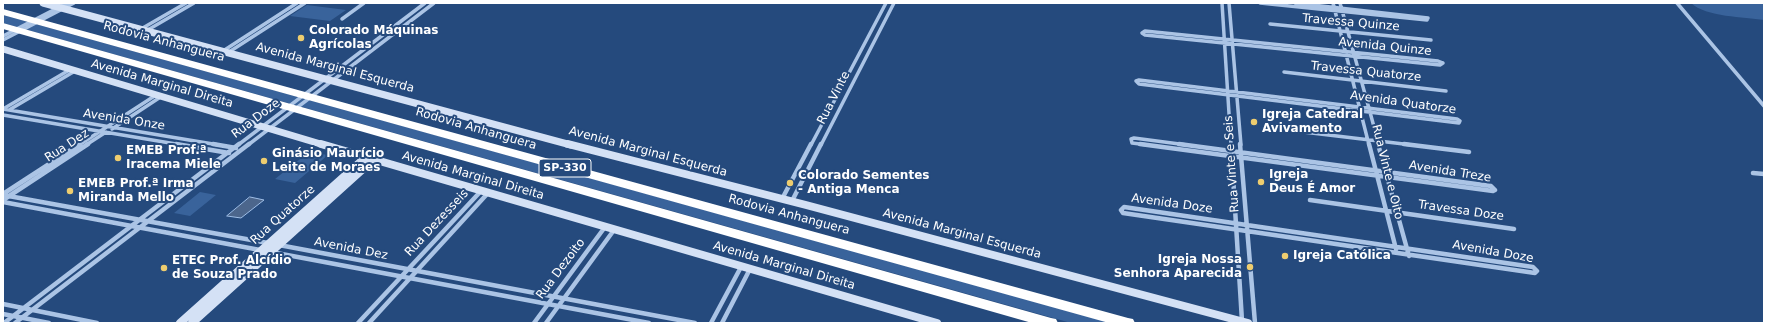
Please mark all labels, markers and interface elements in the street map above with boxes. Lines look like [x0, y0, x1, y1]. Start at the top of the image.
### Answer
street label: Travessa Quinze [1302, 12, 1400, 34]
street label: Rodovia Anhanguera [102, 19, 226, 65]
place label: Colorado Máquinas Agrícolas [309, 24, 439, 52]
marker: Colorado Máquinas Agrícolas [296, 33, 306, 43]
street label: Avenida Quinze [1338, 35, 1432, 59]
street label: Avenida Marginal Esquerda [254, 40, 416, 96]
street label: Avenida Marginal Direita [89, 57, 235, 111]
street label: Travessa Quatorze [1310, 59, 1422, 85]
street label: Rua Vinte [815, 69, 853, 127]
street label: Avenida Quatorze [1349, 88, 1457, 118]
street label: Rua Doze [229, 96, 283, 142]
street label: Rodovia Anhanguera [414, 105, 538, 153]
street label: Avenida Onze [82, 106, 166, 134]
place label: Igreja Catedral Avivamento [1262, 108, 1363, 136]
street label: Rua Vinte e Seis [1221, 115, 1243, 213]
marker: Igreja Catedral Avivamento [1249, 117, 1259, 127]
street label: Rua Vinte e Oito [1368, 123, 1406, 221]
street label: Avenida Marginal Esquerda [567, 124, 729, 180]
street label: Rua Dez [42, 126, 92, 166]
place label: EMEB Prof.ª Iracema Miele [126, 144, 221, 172]
place label: Ginásio Maurício Leite de Moraes [272, 147, 384, 175]
street label: Avenida Marginal Direita [400, 149, 546, 203]
marker: EMEB Prof.ª Iracema Miele [113, 153, 123, 163]
marker: Ginásio Maurício Leite de Moraes [259, 156, 269, 166]
street label: Avenida Treze [1408, 158, 1492, 186]
road number: SP-330 [539, 159, 591, 177]
place label: Igreja Deus É Amor [1269, 168, 1355, 196]
place label: Colorado Sementes - Antiga Menca [798, 169, 929, 197]
place label: EMEB Prof.ª Irma Miranda Mello [78, 177, 194, 205]
marker: Igreja Deus É Amor [1256, 177, 1266, 187]
marker: Colorado Sementes - Antiga Menca [785, 178, 795, 188]
street label: Rua Quatorze [248, 182, 318, 248]
marker: EMEB Prof.ª Irma Miranda Mello [65, 186, 75, 196]
street label: Rua Dezesseis [402, 187, 472, 259]
street label: Avenida Doze [1130, 191, 1214, 217]
street label: Rodovia Anhanguera [727, 192, 851, 238]
street label: Travessa Doze [1417, 198, 1505, 224]
street label: Avenida Marginal Esquerda [881, 206, 1043, 262]
street label: Avenida Dez [313, 235, 389, 263]
street label: Rua Dezoito [534, 236, 588, 302]
street label: Avenida Doze [1451, 238, 1535, 266]
street label: Avenida Marginal Direita [711, 239, 857, 293]
place label: Igreja Católica [1293, 249, 1391, 263]
marker: Igreja Católica [1280, 251, 1290, 261]
place label: Igreja Nossa Senhora Aparecida [1114, 253, 1242, 281]
place label: ETEC Prof. Alcídio de Souza Prado [172, 254, 291, 282]
marker: Igreja Nossa Senhora Aparecida [1245, 262, 1255, 272]
marker: ETEC Prof. Alcídio de Souza Prado [159, 263, 169, 273]

